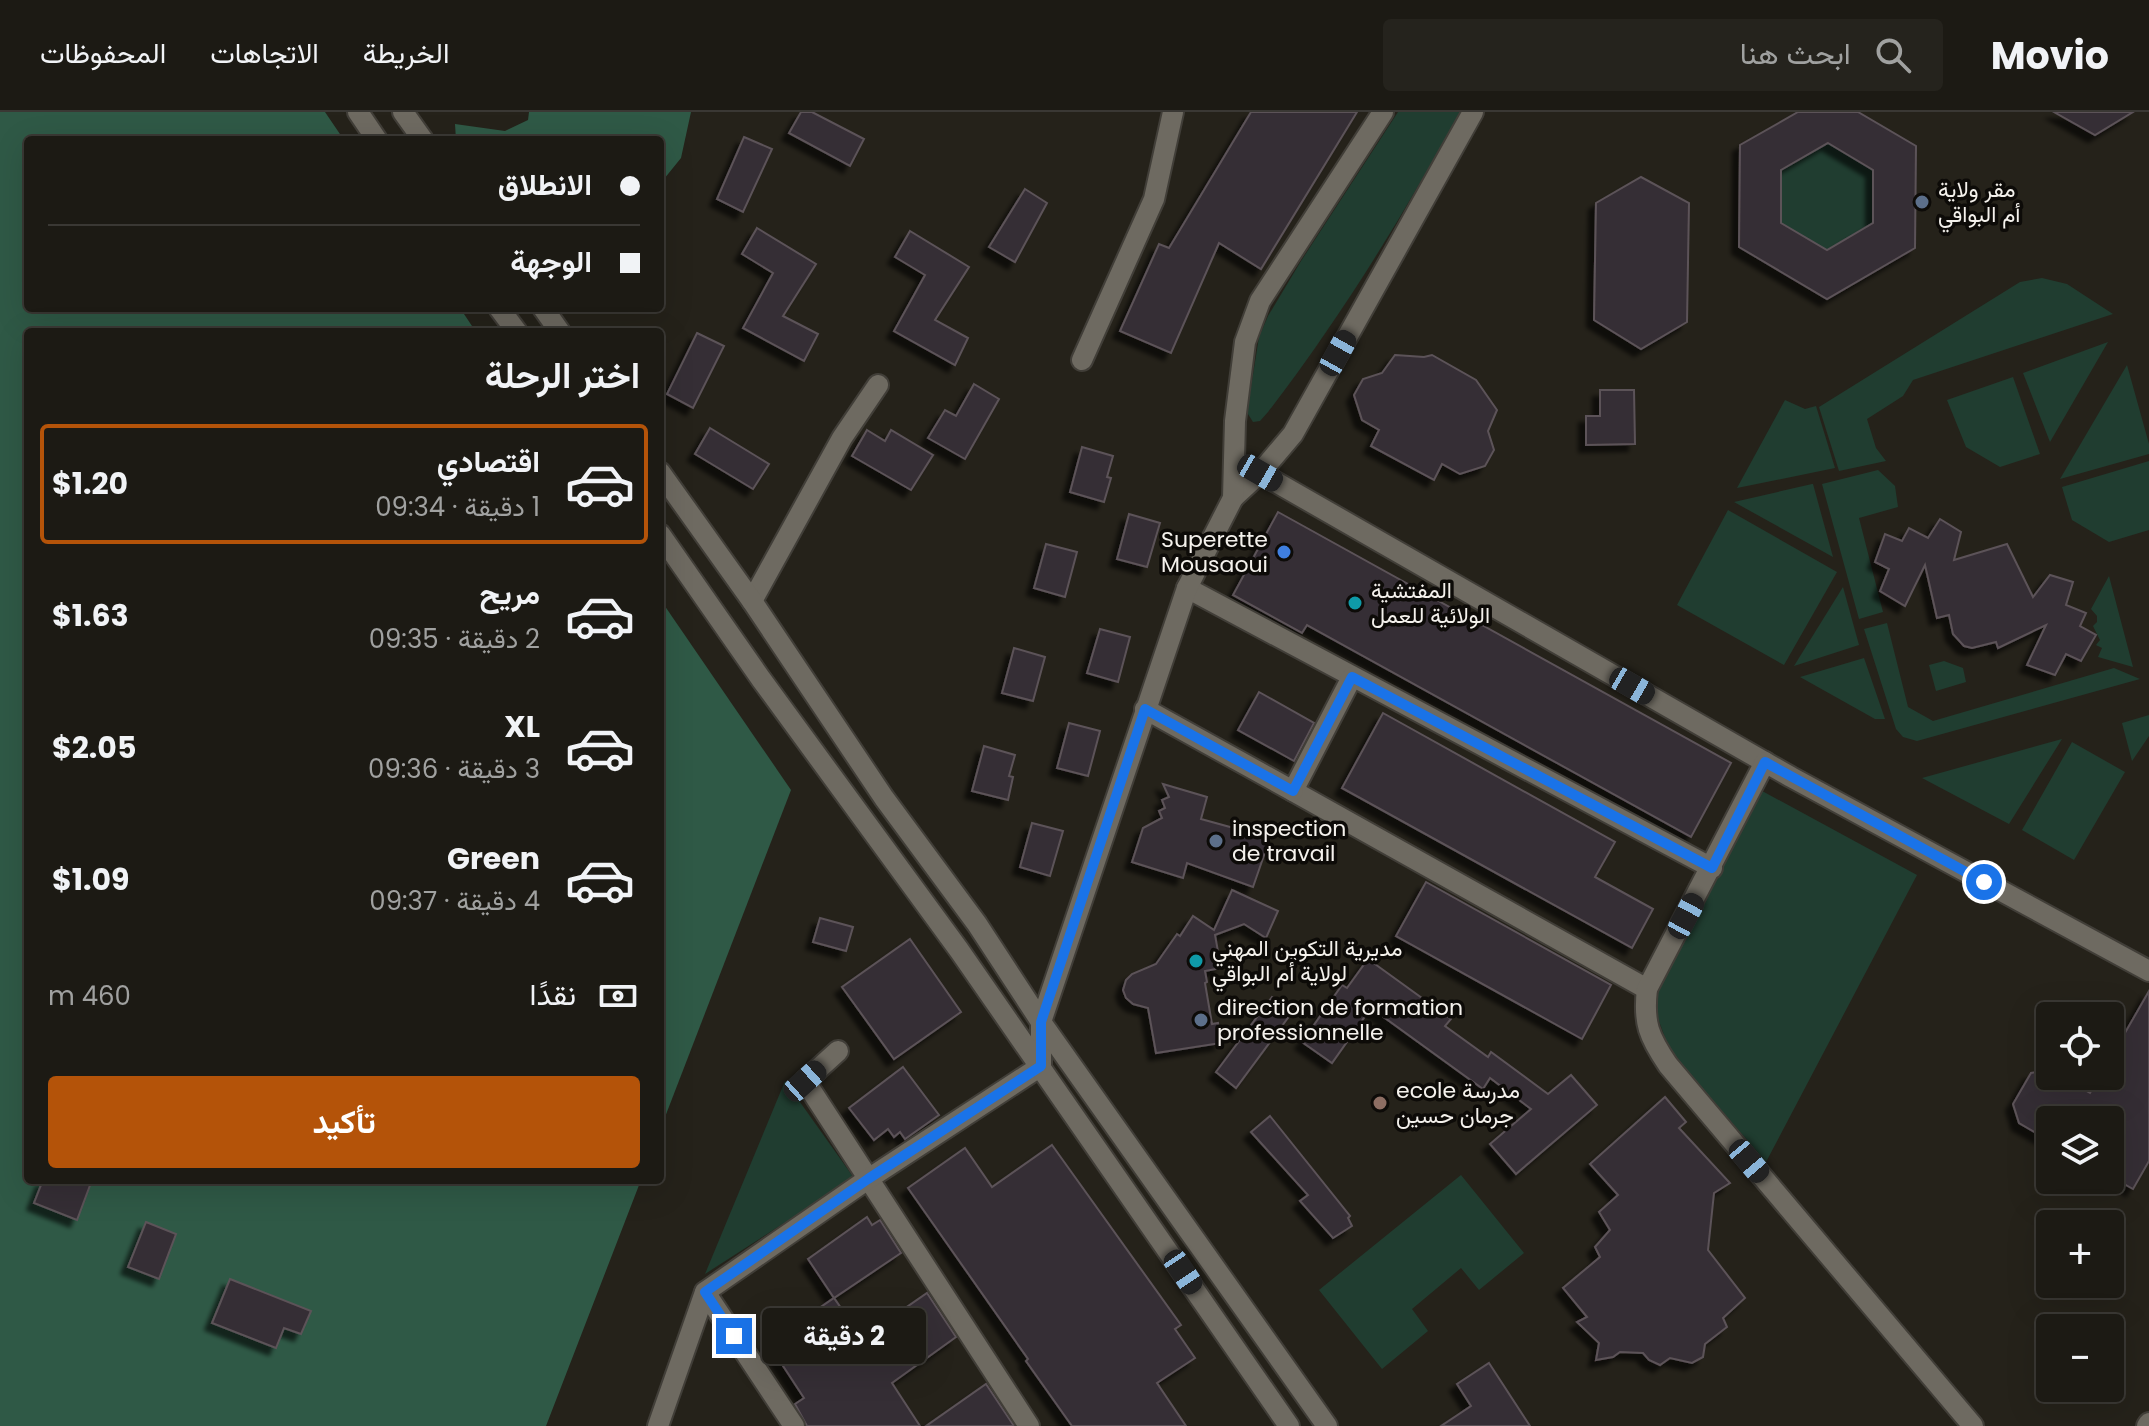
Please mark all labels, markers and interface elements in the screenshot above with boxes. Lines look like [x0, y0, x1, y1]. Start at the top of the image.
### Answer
search box [1383, 19, 1943, 91]
text: Movio [1991, 29, 2109, 82]
text: ابحث هنا [1740, 32, 1851, 75]
icon: search [1871, 33, 1915, 77]
text: المحفوظات [40, 34, 166, 73]
text: الاتجاهات [210, 34, 319, 73]
text: الخريطة [363, 34, 449, 73]
text: الانطلاق [498, 163, 592, 206]
place label: مقر ولاية أم البواقي [1938, 174, 2020, 233]
marker: مقر ولاية أم البواقي [1913, 193, 1931, 211]
text: الوجهة [510, 240, 592, 283]
car [1316, 326, 1360, 380]
text: اختر الرحلة [485, 350, 640, 401]
text: اقتصادي [437, 440, 540, 483]
icon: car [564, 448, 636, 520]
car [1233, 451, 1287, 495]
text: $1.20 [52, 462, 128, 505]
text: 1 دقيقة · 09:34 [375, 489, 540, 525]
place label: Superette Mousaoui [1161, 524, 1268, 580]
marker: Superette Mousaoui [1275, 543, 1293, 561]
text: مريح [480, 572, 540, 615]
place label: المفتشية الولائية للعمل [1371, 575, 1490, 631]
icon: car [564, 580, 636, 652]
text: $1.63 [52, 594, 129, 637]
marker: المفتشية الولائية للعمل [1346, 594, 1364, 612]
text: 2 دقيقة · 09:35 [369, 621, 540, 657]
car [1605, 664, 1659, 708]
text: XL [504, 705, 540, 748]
icon: car [564, 712, 636, 784]
text: $2.05 [52, 726, 136, 769]
text: 3 دقيقة · 09:36 [368, 751, 540, 787]
place label: inspection de travail [1232, 813, 1346, 869]
marker: inspection de travail [1207, 832, 1225, 850]
text: Green [447, 837, 540, 880]
icon: car [564, 844, 636, 916]
text: $1.09 [52, 858, 130, 901]
route start [1966, 864, 2002, 900]
text: 4 دقيقة · 09:37 [369, 883, 540, 919]
car [1664, 889, 1708, 943]
place label: مديرية التكوين المهني لولاية أم البواقي [1212, 933, 1403, 992]
marker: مديرية التكوين المهني لولاية أم البواقي [1187, 952, 1205, 970]
text: نقدًا [530, 973, 576, 1016]
icon: cash [596, 974, 640, 1018]
text: 460 m [48, 978, 131, 1014]
place label: direction de formation professionnelle [1217, 992, 1463, 1048]
map controls [2036, 1002, 2124, 1402]
button: locate [2036, 1002, 2124, 1090]
marker: direction de formation professionnelle [1192, 1011, 1210, 1029]
car [779, 1056, 831, 1106]
place label: ecole مدرسة جرمان حسين [1396, 1075, 1520, 1131]
button: تأكيد [48, 1076, 640, 1168]
marker: ecole مدرسة جرمان حسين [1371, 1094, 1389, 1112]
button: layers [2036, 1106, 2124, 1194]
car [1724, 1135, 1774, 1187]
button: + [2036, 1210, 2124, 1298]
car [1160, 1245, 1206, 1299]
callout: 2 دقيقة [762, 1308, 926, 1364]
button: − [2036, 1314, 2124, 1402]
route end [716, 1318, 752, 1354]
text: 2 دقيقة [803, 1318, 885, 1354]

